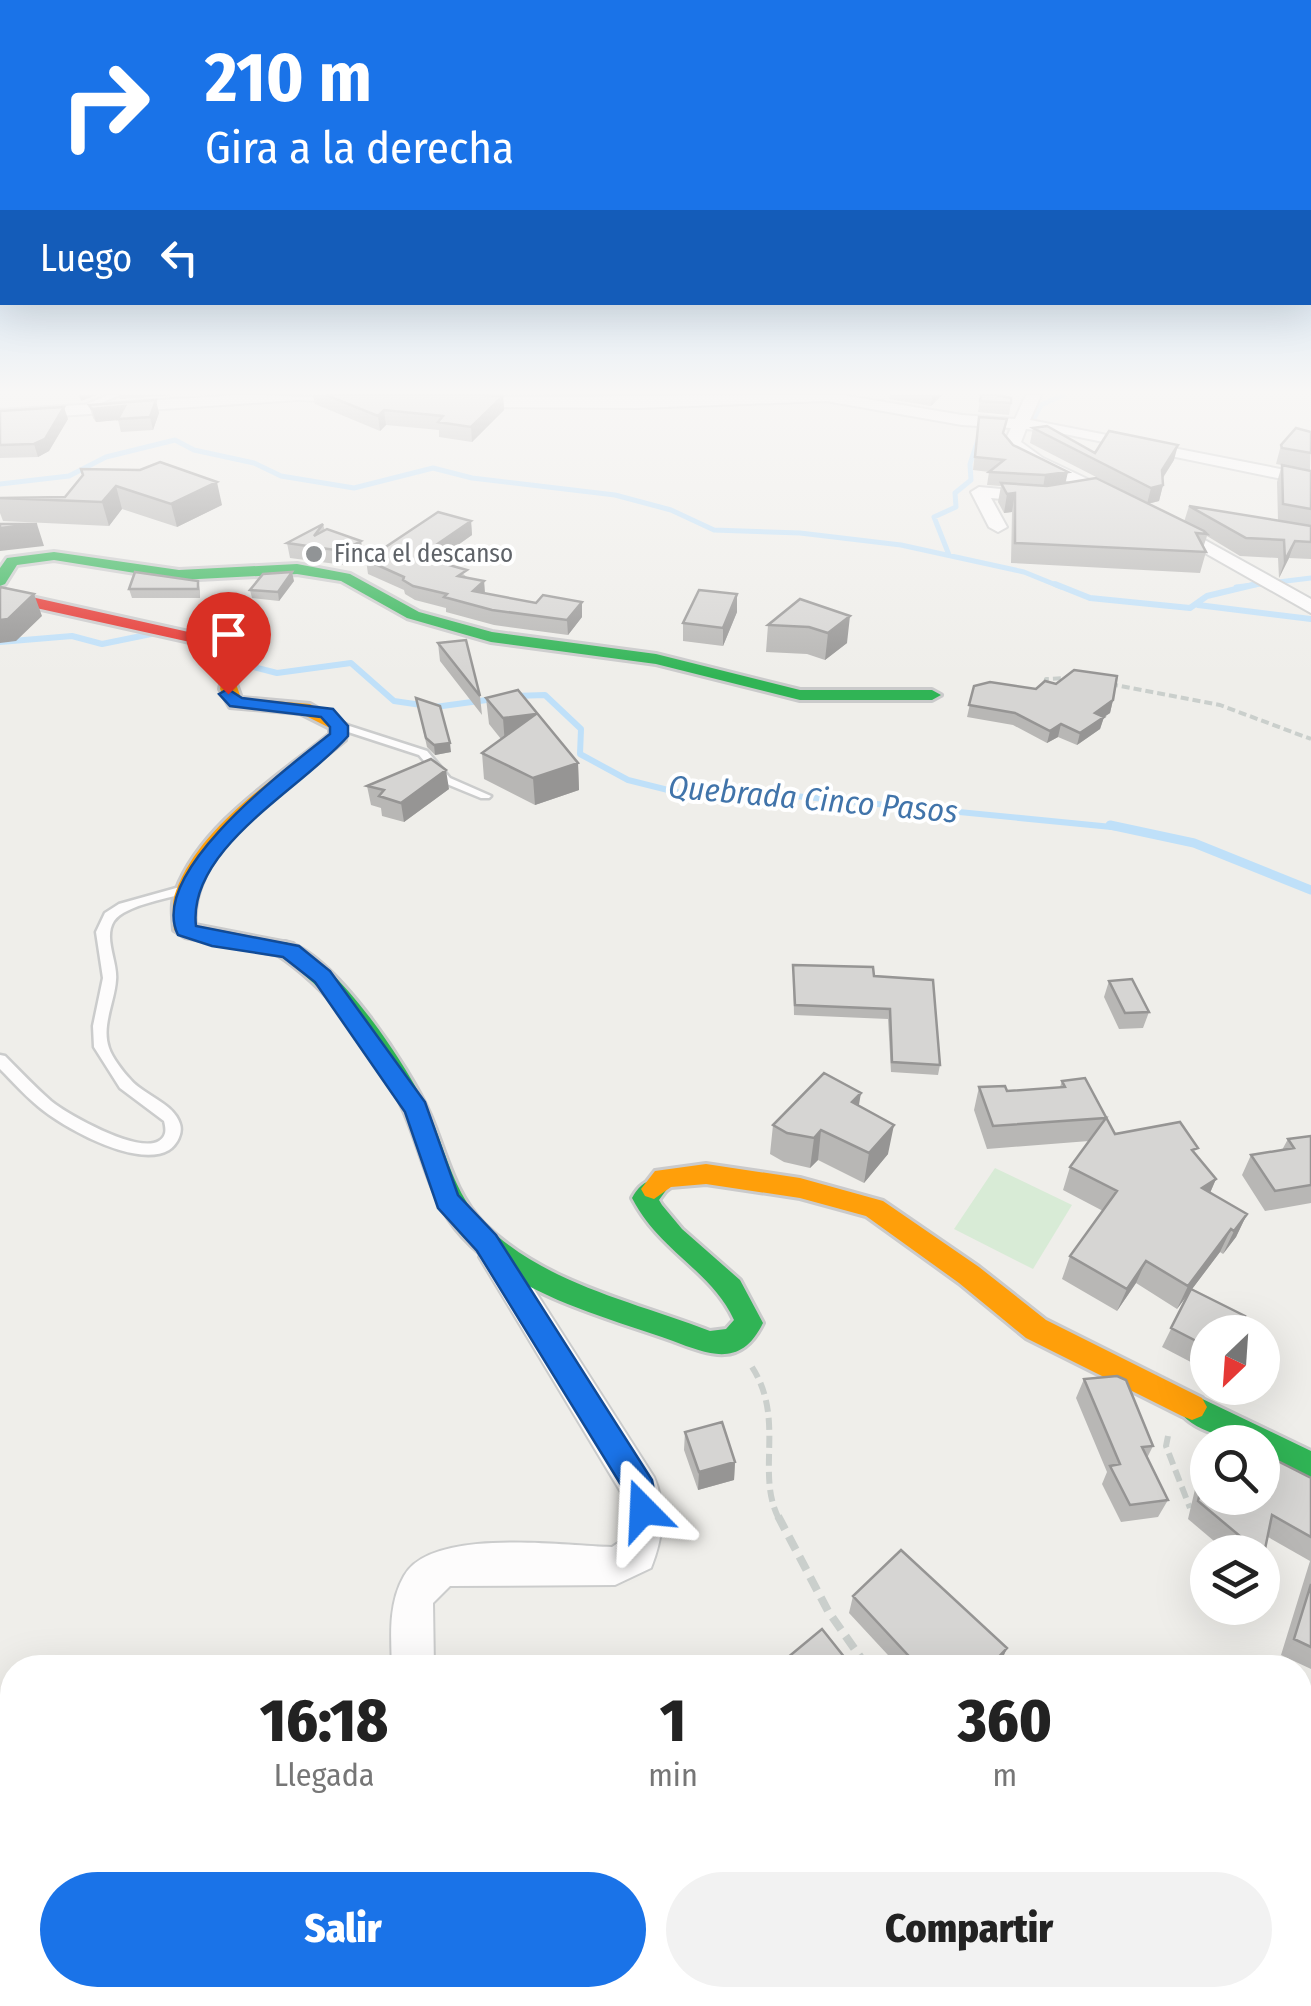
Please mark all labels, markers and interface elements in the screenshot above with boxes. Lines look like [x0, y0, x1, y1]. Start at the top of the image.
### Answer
text: 210 m [205, 36, 372, 120]
icon: right [40, 40, 170, 170]
text: Gira a la derecha [205, 121, 514, 175]
icon: left [152, 230, 207, 285]
text: Luego [40, 235, 132, 281]
place label: Finca el descanso [334, 539, 513, 569]
marker: Finca el descanso [303, 543, 325, 565]
pin [186, 592, 271, 695]
icon: arrive [201, 607, 256, 662]
water label: Quebrada Cinco Pasos [667, 767, 959, 831]
north arrow [1190, 1315, 1280, 1405]
map controls [1190, 1315, 1280, 1625]
button: search [1190, 1425, 1280, 1515]
position arrow [591, 1458, 695, 1562]
button: layers [1190, 1535, 1280, 1625]
text: 16:18 [260, 1685, 388, 1757]
text: 1 [660, 1685, 686, 1757]
text: 360 [958, 1685, 1052, 1757]
text: Llegada [274, 1756, 375, 1794]
text: min [648, 1756, 698, 1794]
text: m [993, 1756, 1017, 1794]
button: Salir [40, 1872, 646, 1987]
button: Compartir [666, 1872, 1272, 1987]

